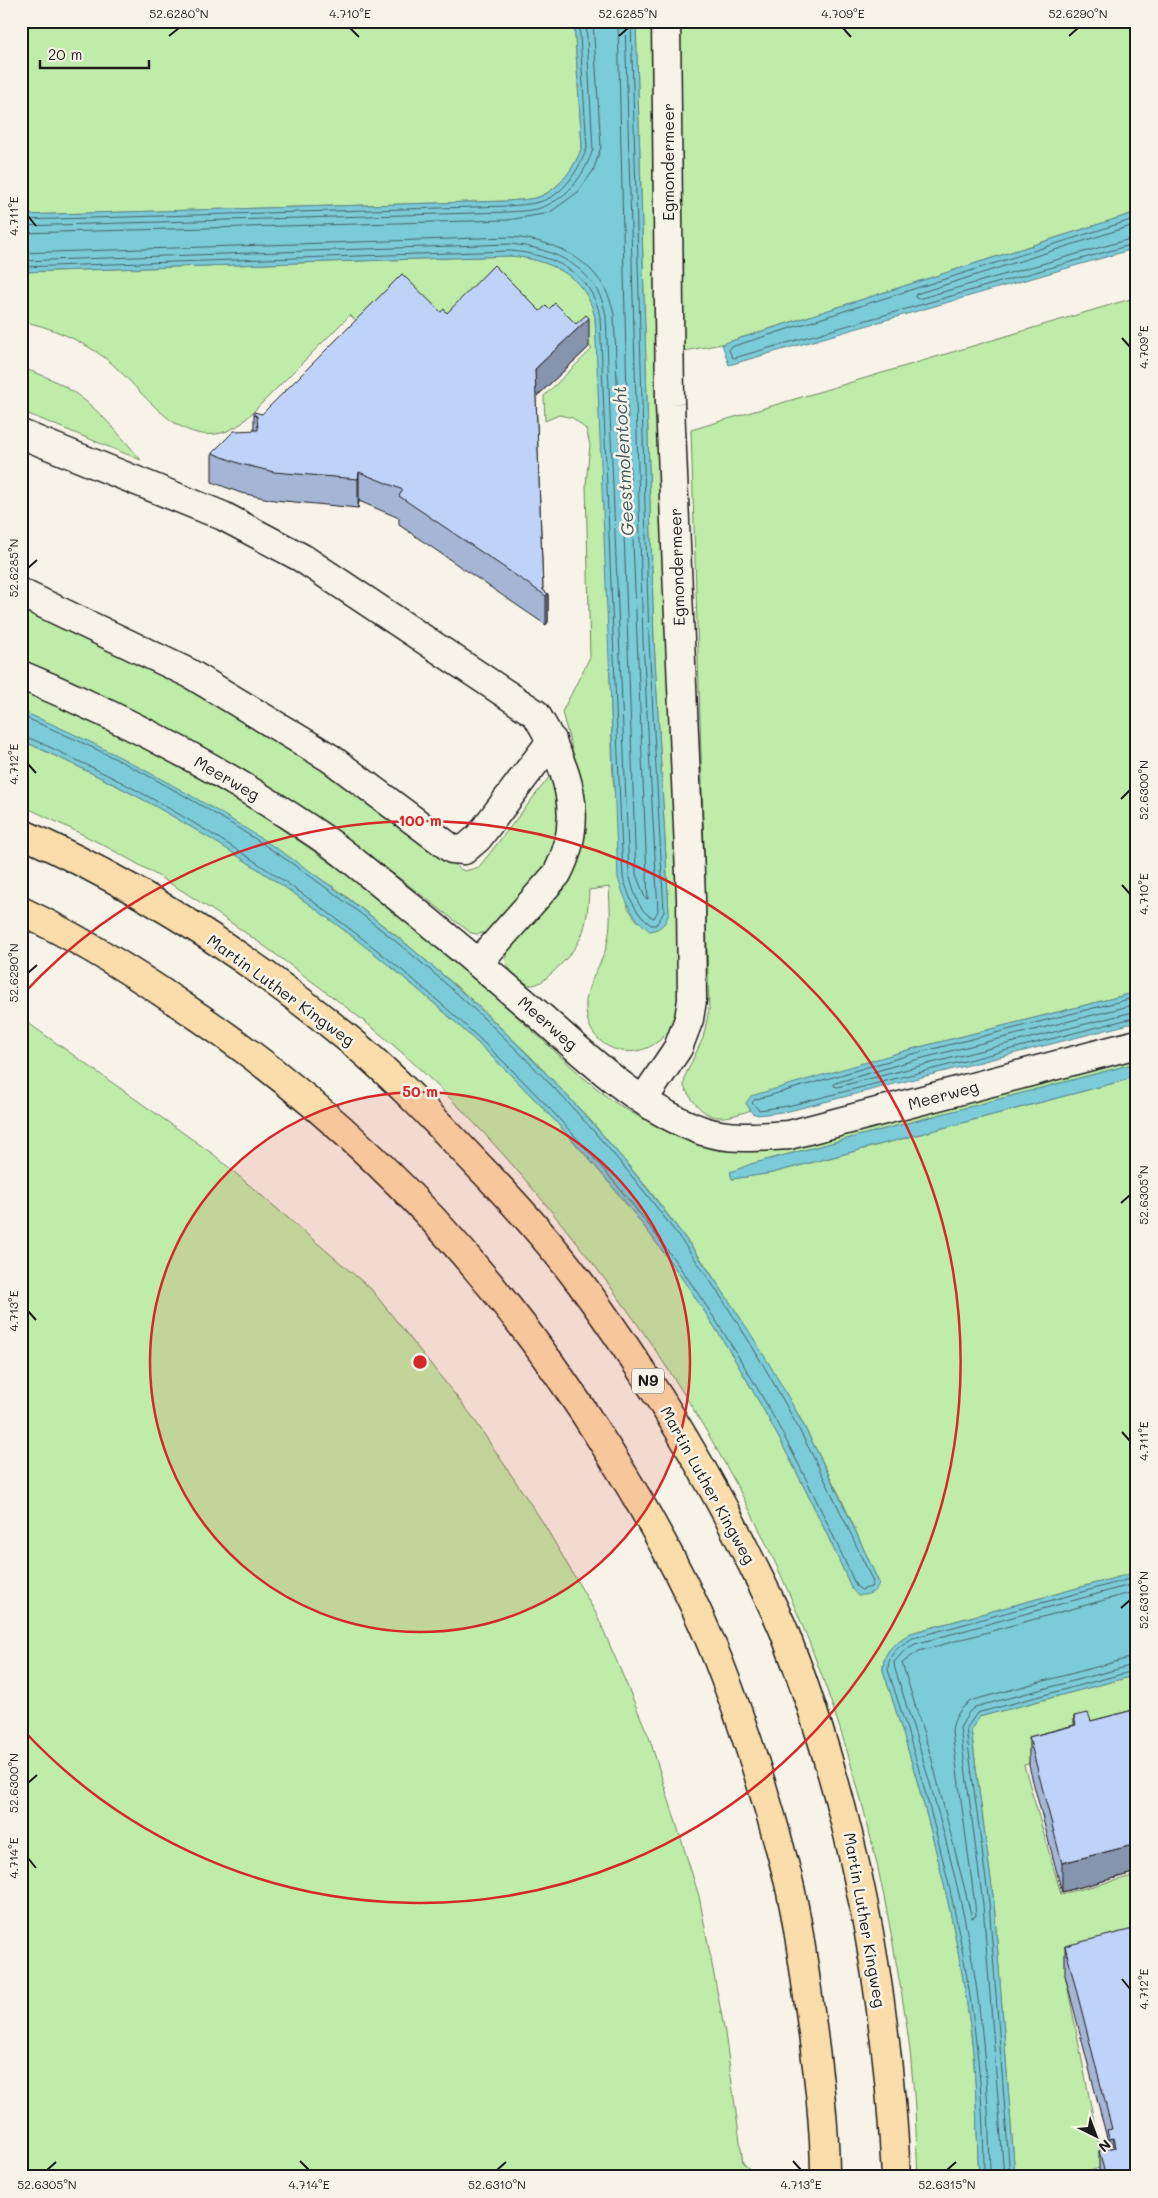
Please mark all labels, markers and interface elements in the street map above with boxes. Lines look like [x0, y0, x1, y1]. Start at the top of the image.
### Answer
text: 52.6280°N [149, 5, 209, 21]
text: 4.710°E [329, 5, 371, 21]
text: 52.6285°N [599, 5, 657, 21]
text: 4.709°E [821, 5, 865, 21]
text: 52.6290°N [1048, 5, 1108, 21]
scale bar [40, 38, 149, 70]
text: 20 m [48, 44, 82, 64]
street label: Egmondermeer [657, 103, 678, 221]
text: 4.711°E [5, 196, 21, 236]
text: 4.709°E [1135, 325, 1151, 369]
water label: Geestmolentocht [607, 385, 639, 537]
street label: Egmondermeer [664, 508, 689, 626]
text: 52.6285°N [5, 539, 21, 597]
text: 4.712°E [5, 743, 21, 784]
street label: Meerweg [191, 750, 264, 805]
text: 52.6300°N [1135, 760, 1151, 820]
text: 100 m [398, 810, 442, 830]
text: 4.710°E [1135, 873, 1151, 915]
street label: Martin Luther Kingweg [203, 929, 359, 1050]
text: 52.6290°N [5, 943, 21, 1003]
street label: Meerweg [514, 991, 582, 1054]
street label: Meerweg [905, 1075, 980, 1114]
text: 50 m [402, 1081, 438, 1101]
text: 52.6305°N [1135, 1165, 1151, 1225]
text: 4.713°E [5, 1290, 21, 1332]
centre of rings [411, 1353, 429, 1371]
road number: N9 [632, 1368, 664, 1394]
street label: Martin Luther Kingweg [656, 1402, 761, 1567]
text: 4.711°E [1135, 1421, 1151, 1461]
text: 52.6310°N [1135, 1571, 1151, 1629]
text: 52.6300°N [5, 1753, 21, 1813]
street label: Martin Luther Kingweg [840, 1831, 891, 2009]
text: 4.714°E [5, 1837, 21, 1879]
text: 4.712°E [1135, 1968, 1151, 2009]
north arrow [1070, 2110, 1120, 2160]
text: N [1095, 2135, 1115, 2157]
text: 52.6305°N [17, 2176, 77, 2192]
text: 4.714°E [288, 2176, 330, 2192]
text: 52.6310°N [468, 2176, 526, 2192]
text: 4.713°E [780, 2176, 822, 2192]
text: 52.6315°N [918, 2176, 976, 2192]

